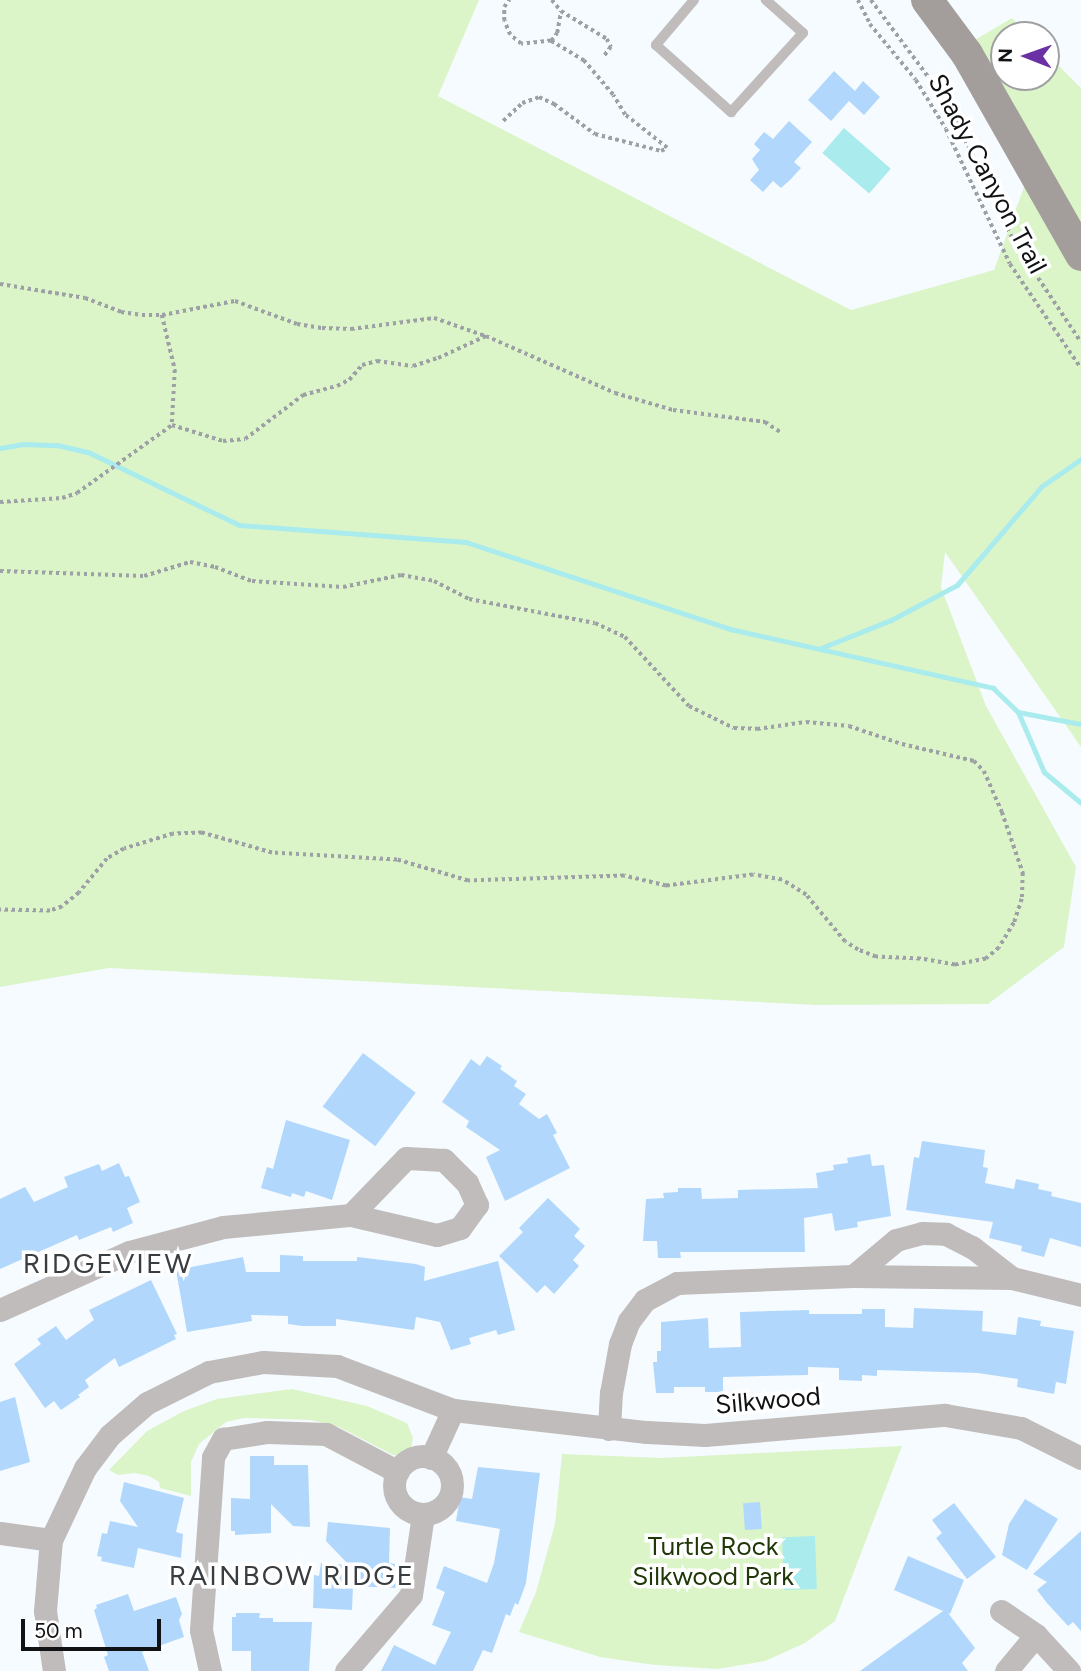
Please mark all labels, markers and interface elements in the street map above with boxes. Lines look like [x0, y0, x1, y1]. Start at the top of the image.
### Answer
north arrow [990, 21, 1060, 91]
text: N [994, 48, 1017, 63]
street label: Shady Canyon Trail [921, 69, 1053, 279]
district label: RIDGEVIEW [24, 1246, 192, 1280]
street label: Silkwood [714, 1381, 822, 1421]
park label: Turtle Rock Silkwood Park [632, 1531, 794, 1592]
district label: RAINBOW RIDGE [170, 1558, 414, 1592]
scale bar [24, 1604, 164, 1648]
text: 50 m [34, 1618, 83, 1643]

